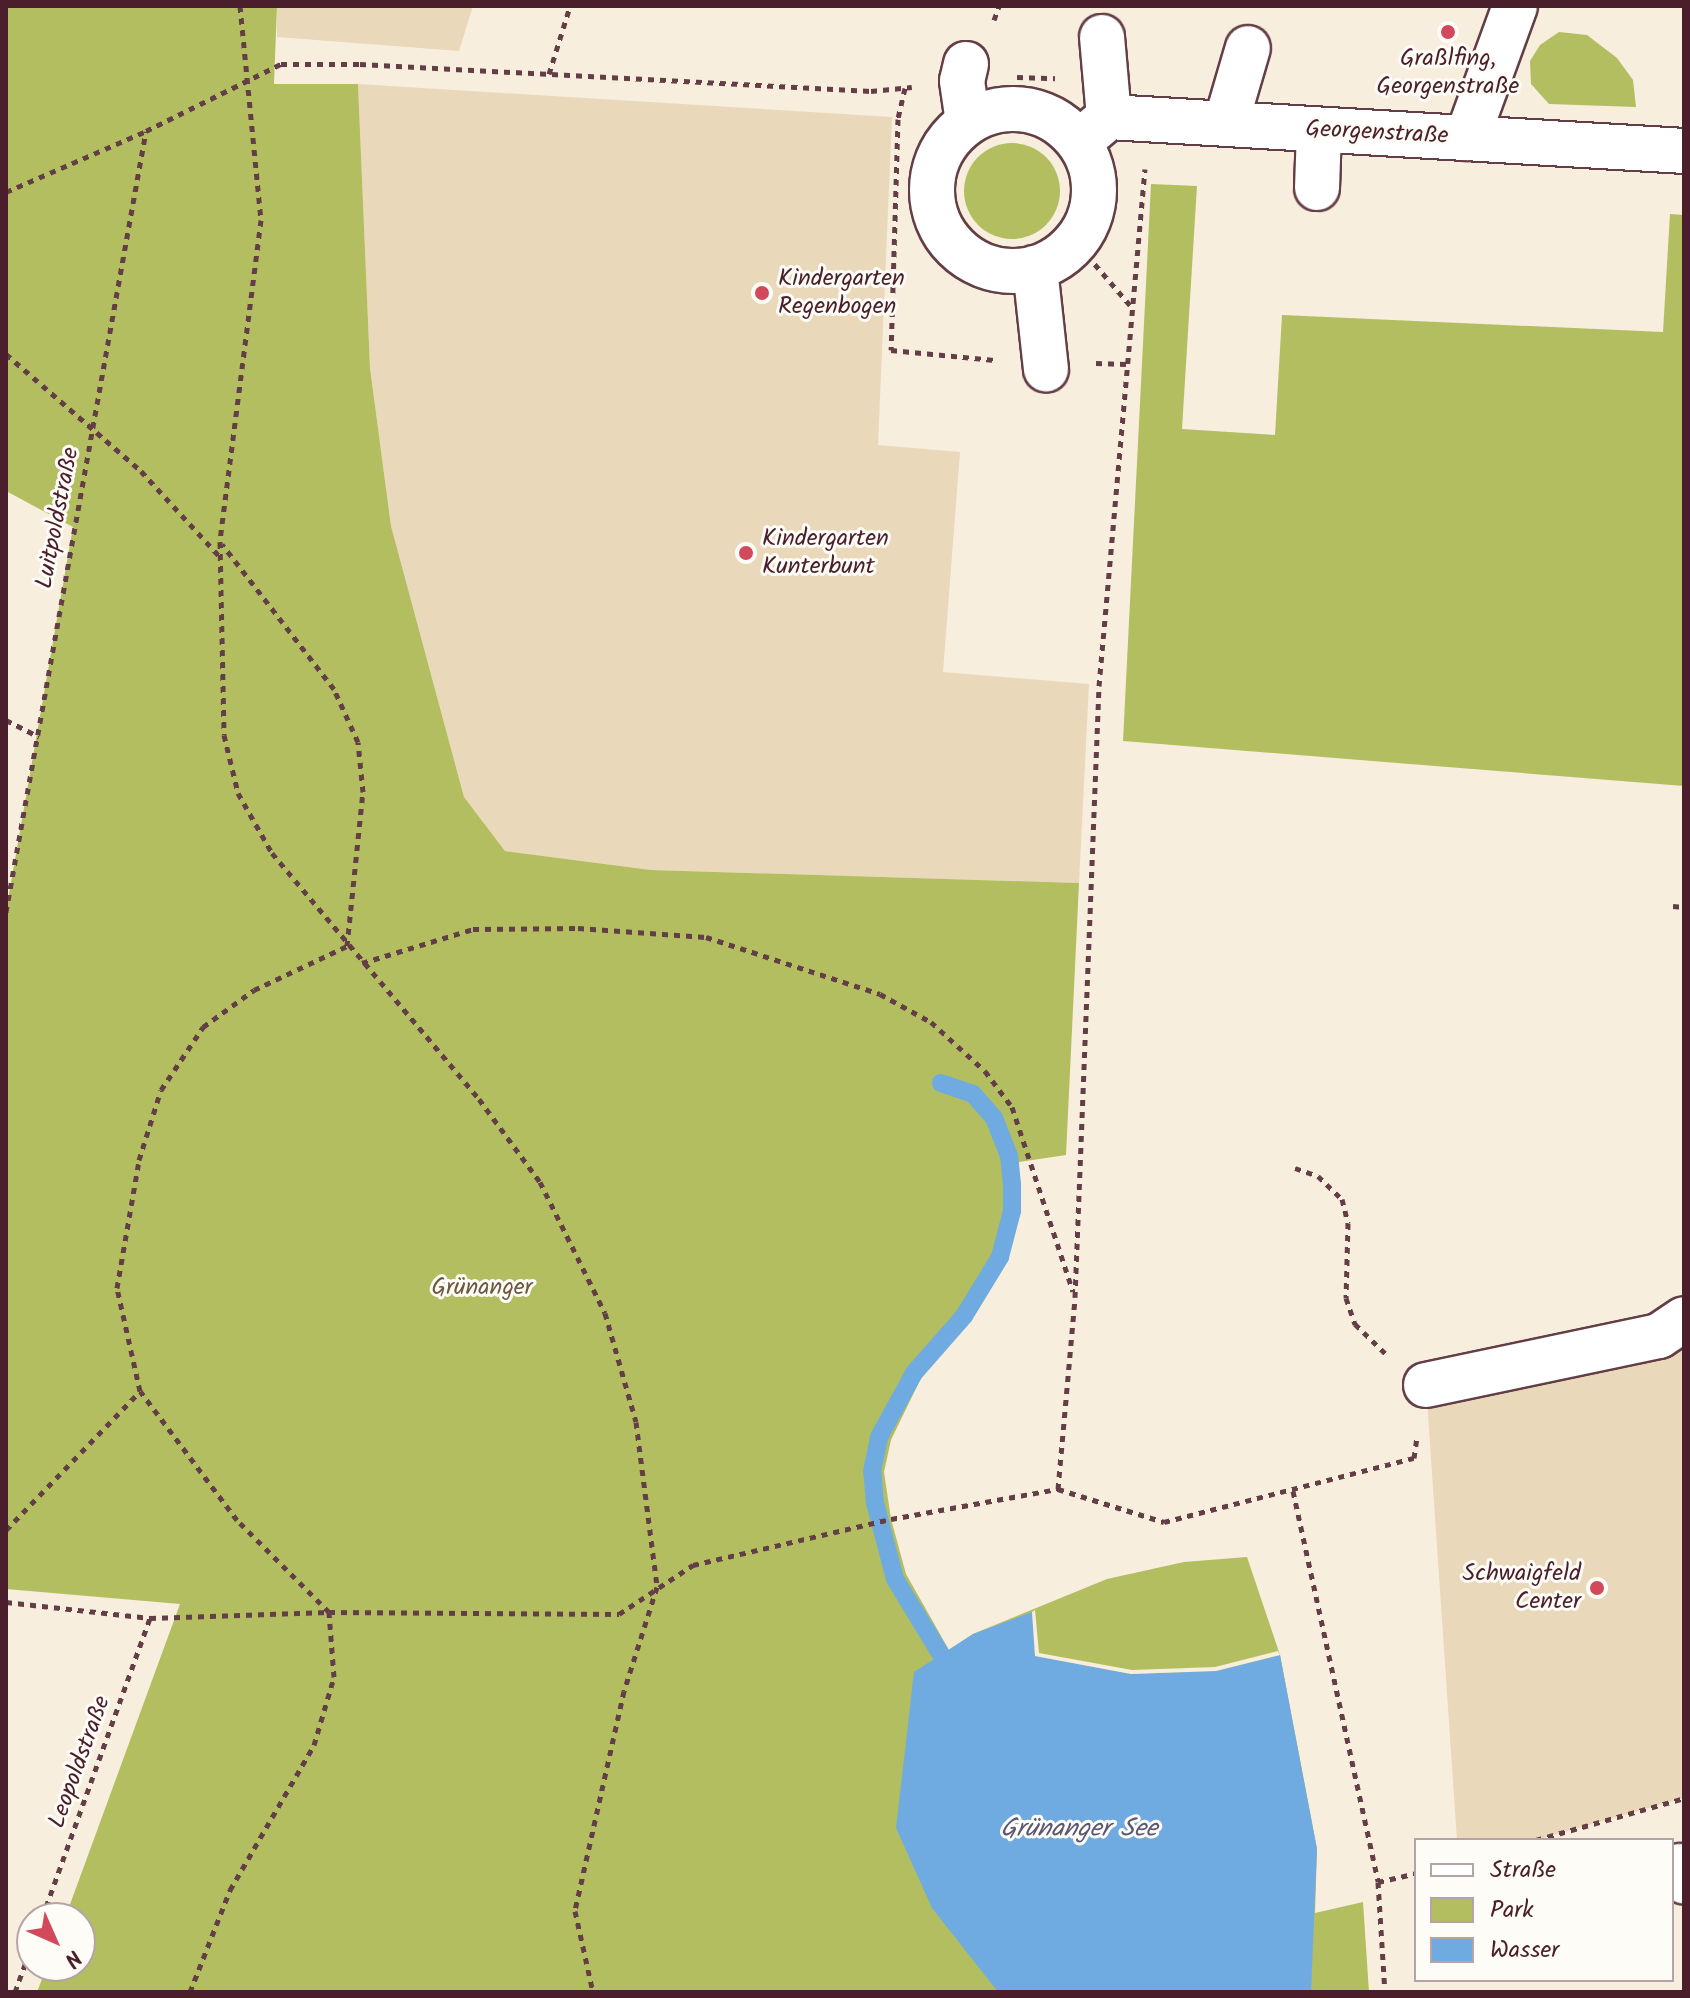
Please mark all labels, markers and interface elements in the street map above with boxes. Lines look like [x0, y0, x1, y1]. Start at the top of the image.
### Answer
marker: Graßlfing, Georgenstraße [1439, 23, 1457, 41]
place label: Graßlfing, Georgenstraße [1377, 45, 1519, 101]
street label: Georgenstraße [1305, 115, 1449, 151]
place label: Kindergarten Regenbogen [778, 265, 905, 321]
marker: Kindergarten Regenbogen [753, 284, 771, 302]
street label: Luitpoldstraße [30, 445, 86, 591]
place label: Kindergarten Kunterbunt [762, 525, 889, 581]
marker: Kindergarten Kunterbunt [737, 544, 755, 562]
park label: Grünanger [431, 1274, 533, 1302]
place label: Schwaigfeld Center [1463, 1560, 1581, 1616]
marker: Schwaigfeld Center [1588, 1579, 1606, 1597]
street label: Leopoldstraße [43, 1692, 117, 1832]
water label: Grünanger See [1000, 1814, 1158, 1846]
legend [1414, 1838, 1674, 1982]
text: Straße [1490, 1851, 1556, 1890]
text: Park [1490, 1891, 1534, 1930]
north arrow [16, 1902, 96, 1982]
text: Wasser [1490, 1931, 1559, 1970]
text: N [55, 1941, 89, 1975]

